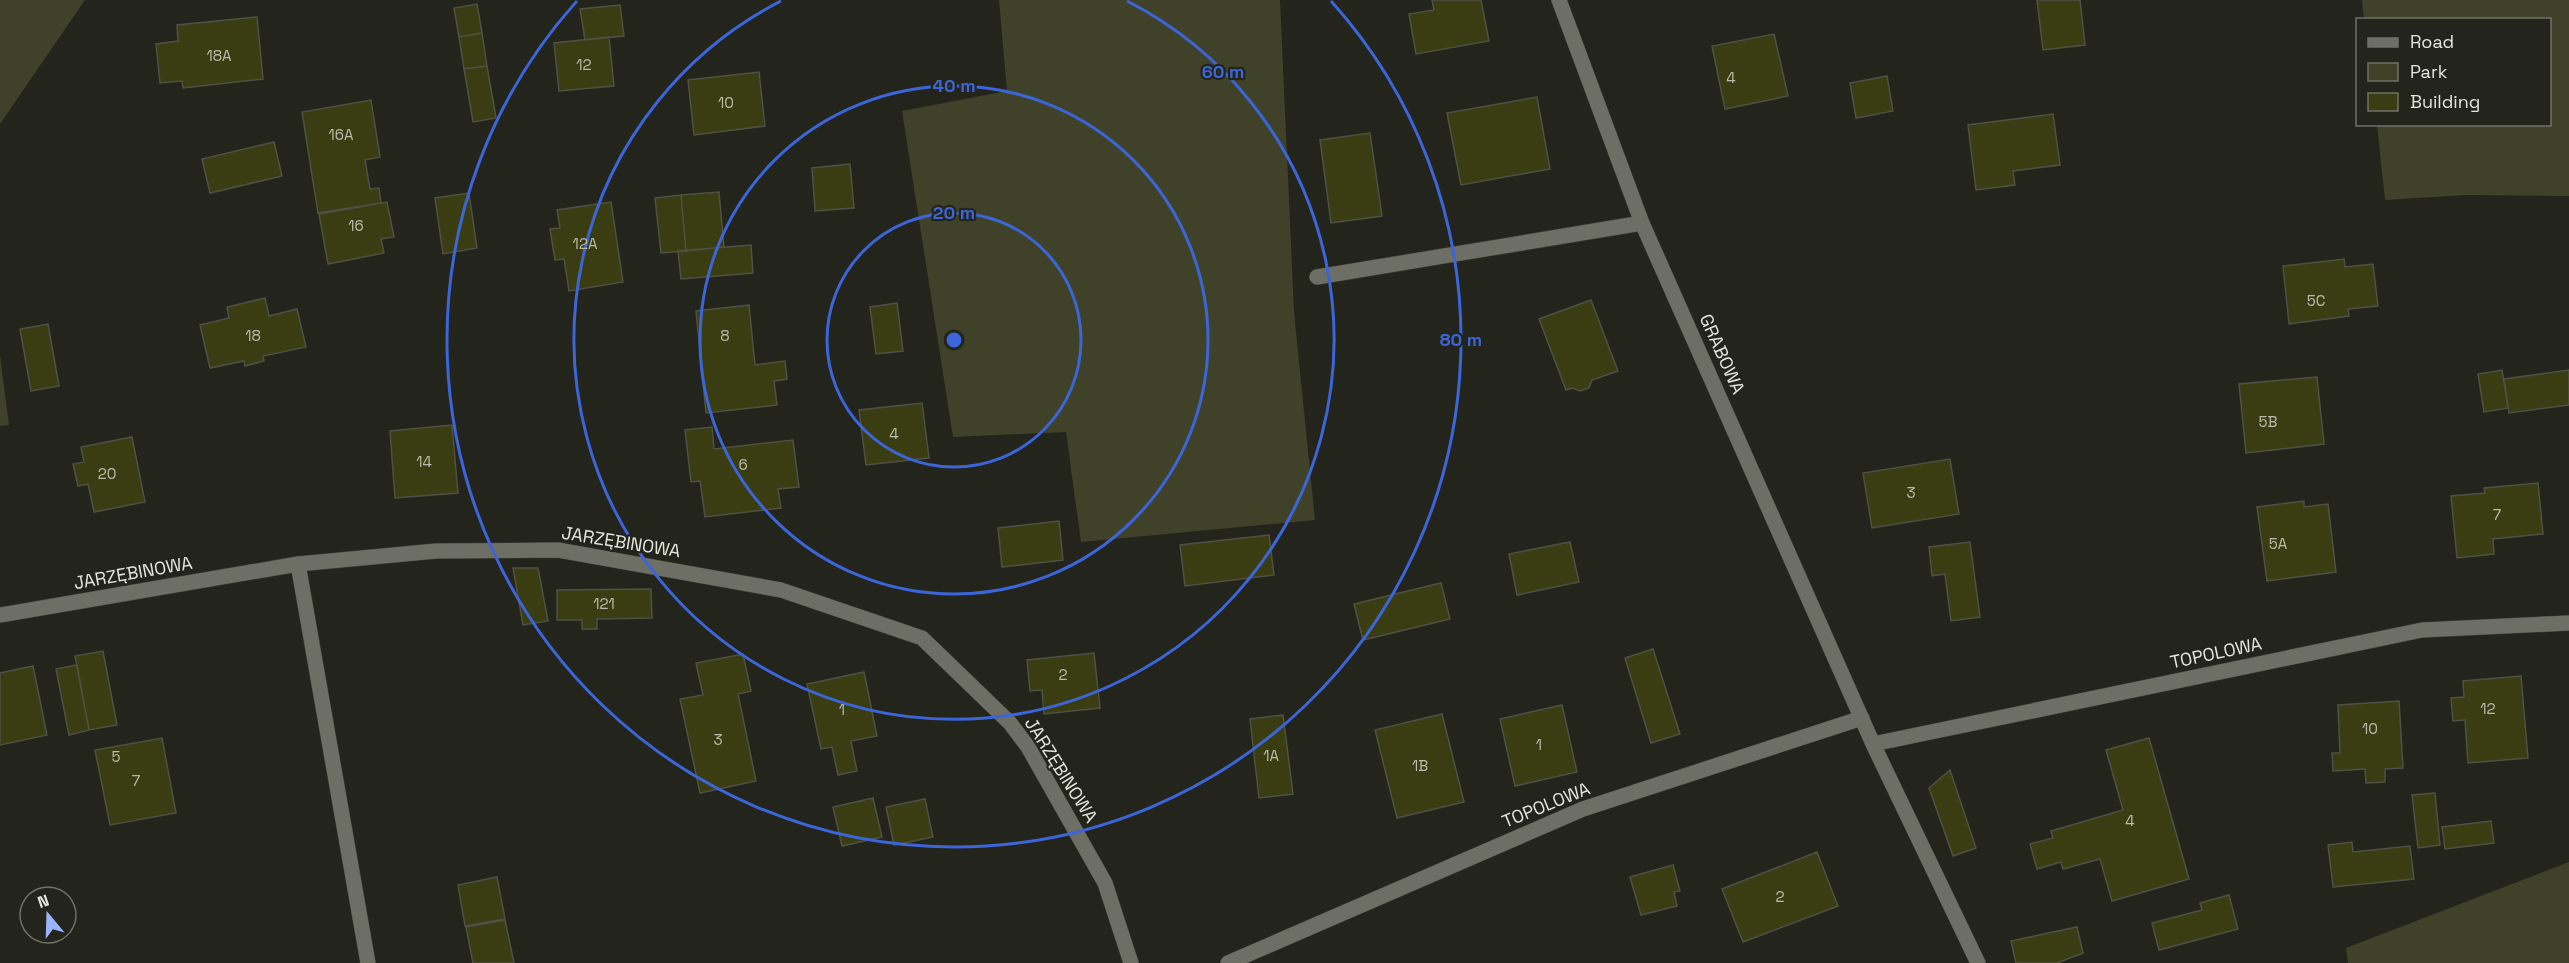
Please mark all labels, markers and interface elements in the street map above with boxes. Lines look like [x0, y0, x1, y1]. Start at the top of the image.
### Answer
legend [2356, 18, 2551, 126]
text: Road [2410, 30, 2454, 53]
house number: 18A [206, 46, 232, 65]
house number: 12 [576, 55, 592, 74]
text: 60 m [1202, 60, 1244, 83]
text: Park [2410, 60, 2448, 83]
house number: 4 [1726, 68, 1736, 87]
text: 40 m [932, 74, 976, 97]
text: Building [2410, 90, 2480, 113]
house number: 10 [718, 93, 734, 112]
house number: 16A [329, 125, 354, 144]
text: 20 m [933, 201, 975, 224]
house number: 16 [348, 216, 364, 235]
house number: 12A [573, 234, 598, 253]
house number: 5C [2307, 291, 2325, 310]
street label: GRABOWA [1695, 310, 1750, 397]
house number: 18 [245, 326, 261, 345]
house number: 8 [720, 326, 730, 345]
text: 80 m [1440, 328, 1482, 351]
centre of rings [944, 330, 964, 350]
house number: 5B [2259, 412, 2278, 431]
house number: 4 [889, 424, 899, 443]
house number: 14 [416, 452, 432, 471]
house number: 6 [738, 455, 748, 474]
house number: 20 [98, 464, 116, 483]
house number: 3 [1906, 483, 1916, 502]
house number: 7 [2493, 505, 2501, 524]
street label: JARZĘBINOWA [560, 521, 682, 562]
house number: 5A [2269, 534, 2288, 553]
street label: JARZĘBINOWA [72, 551, 194, 594]
house number: 121 [593, 594, 615, 613]
street label: TOPOLOWA [2168, 632, 2264, 673]
house number: 2 [1058, 665, 1068, 684]
house number: 12 [2480, 699, 2496, 718]
house number: 1 [839, 700, 845, 719]
street label: JARZĘBINOWA [1020, 713, 1103, 827]
house number: 10 [2362, 719, 2378, 738]
house number: 3 [713, 730, 723, 749]
house number: 1 [1536, 735, 1542, 754]
house number: 1A [1263, 746, 1279, 765]
house number: 5 [112, 747, 121, 766]
house number: 1B [1412, 756, 1428, 775]
house number: 7 [132, 771, 140, 790]
street label: TOPOLOWA [1498, 776, 1593, 833]
house number: 4 [2125, 811, 2135, 830]
north arrow [18, 885, 78, 945]
house number: 2 [1775, 887, 1785, 906]
text: N [35, 890, 52, 913]

